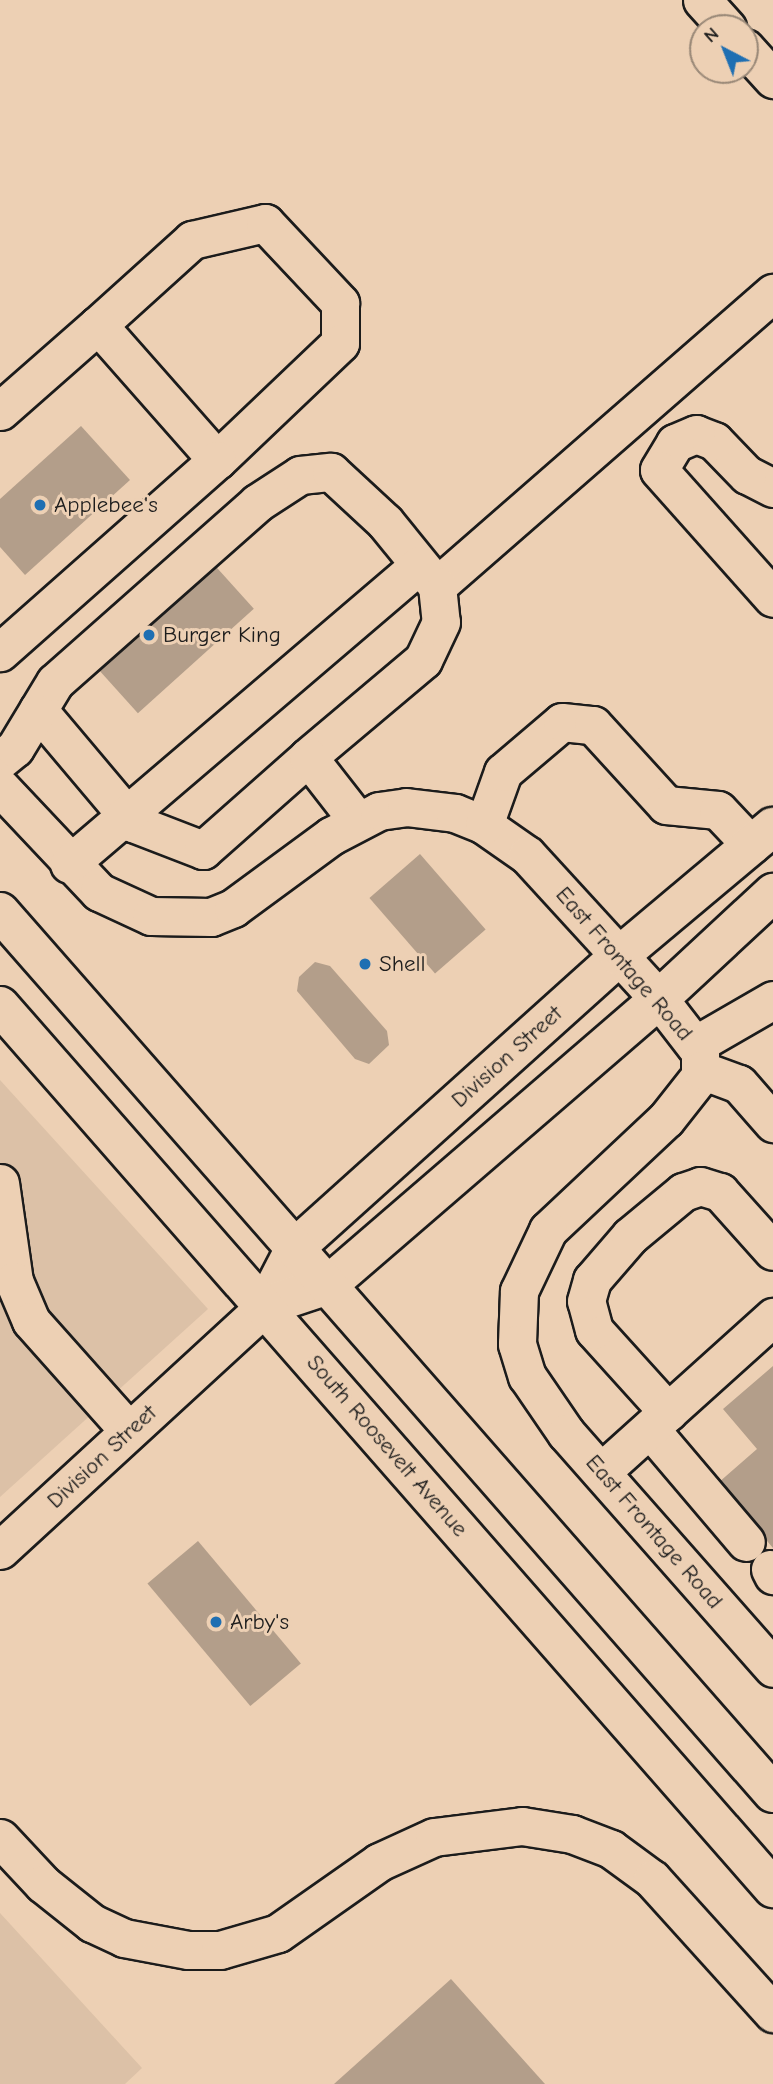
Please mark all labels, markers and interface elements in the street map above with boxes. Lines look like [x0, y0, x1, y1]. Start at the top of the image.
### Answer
north arrow [689, 14, 759, 84]
text: N [699, 23, 723, 47]
place label: Applebee's [54, 491, 158, 519]
marker: Applebee's [32, 497, 48, 513]
place label: Burger King [163, 621, 281, 649]
marker: Burger King [141, 627, 157, 643]
street label: East Frontage Road [550, 881, 698, 1047]
place label: Shell [379, 950, 426, 978]
marker: Shell [357, 956, 373, 972]
street label: Division Street [446, 1000, 568, 1114]
street label: South Roosevelt Avenue [301, 1349, 473, 1543]
street label: Division Street [42, 1399, 162, 1515]
street label: East Frontage Road [580, 1449, 728, 1615]
place label: Arby's [230, 1608, 289, 1636]
marker: Arby's [208, 1614, 224, 1630]

